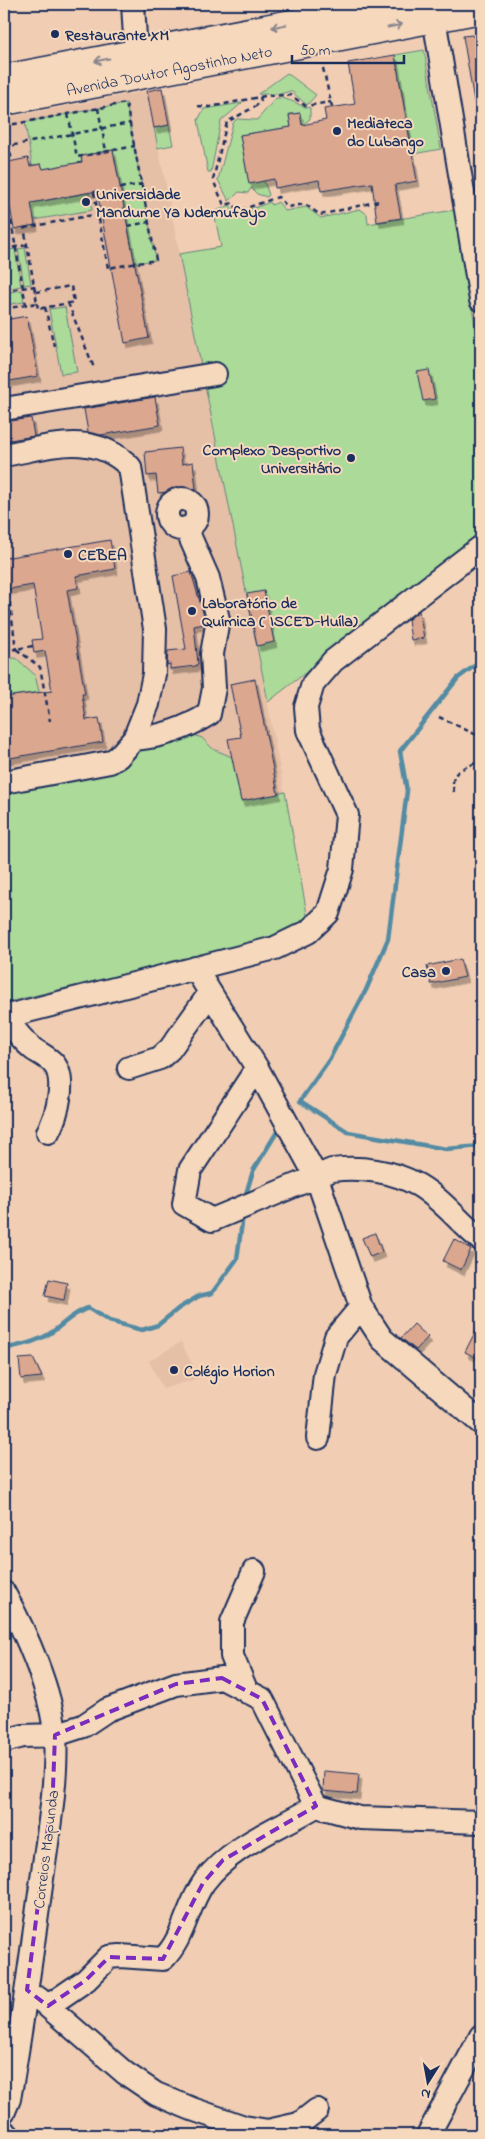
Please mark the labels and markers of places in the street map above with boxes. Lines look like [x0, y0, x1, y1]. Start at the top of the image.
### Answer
place label: Restaurante XM [64, 24, 170, 48]
marker: Restaurante XM [49, 28, 61, 40]
place label: Mediateca do Lubango [347, 112, 424, 155]
marker: Mediateca do Lubango [331, 125, 343, 137]
place label: Universidade Mandume Ya Ndemufayo [96, 183, 266, 226]
marker: Universidade Mandume Ya Ndemufayo [80, 196, 92, 208]
place label: Complexo Desportivo Universitário [203, 439, 341, 481]
marker: Complexo Desportivo Universitário [345, 452, 357, 464]
place label: CEBEA [78, 544, 127, 568]
marker: CEBEA [62, 548, 74, 560]
place label: Laboratório de Química ( ISCED-Huíla) [202, 592, 358, 634]
marker: Laboratório de Química ( ISCED-Huíla) [186, 605, 198, 617]
place label: Casa [402, 961, 436, 985]
marker: Casa [440, 965, 452, 977]
place label: Colégio Horion [184, 1360, 275, 1385]
marker: Colégio Horion [168, 1364, 180, 1376]

